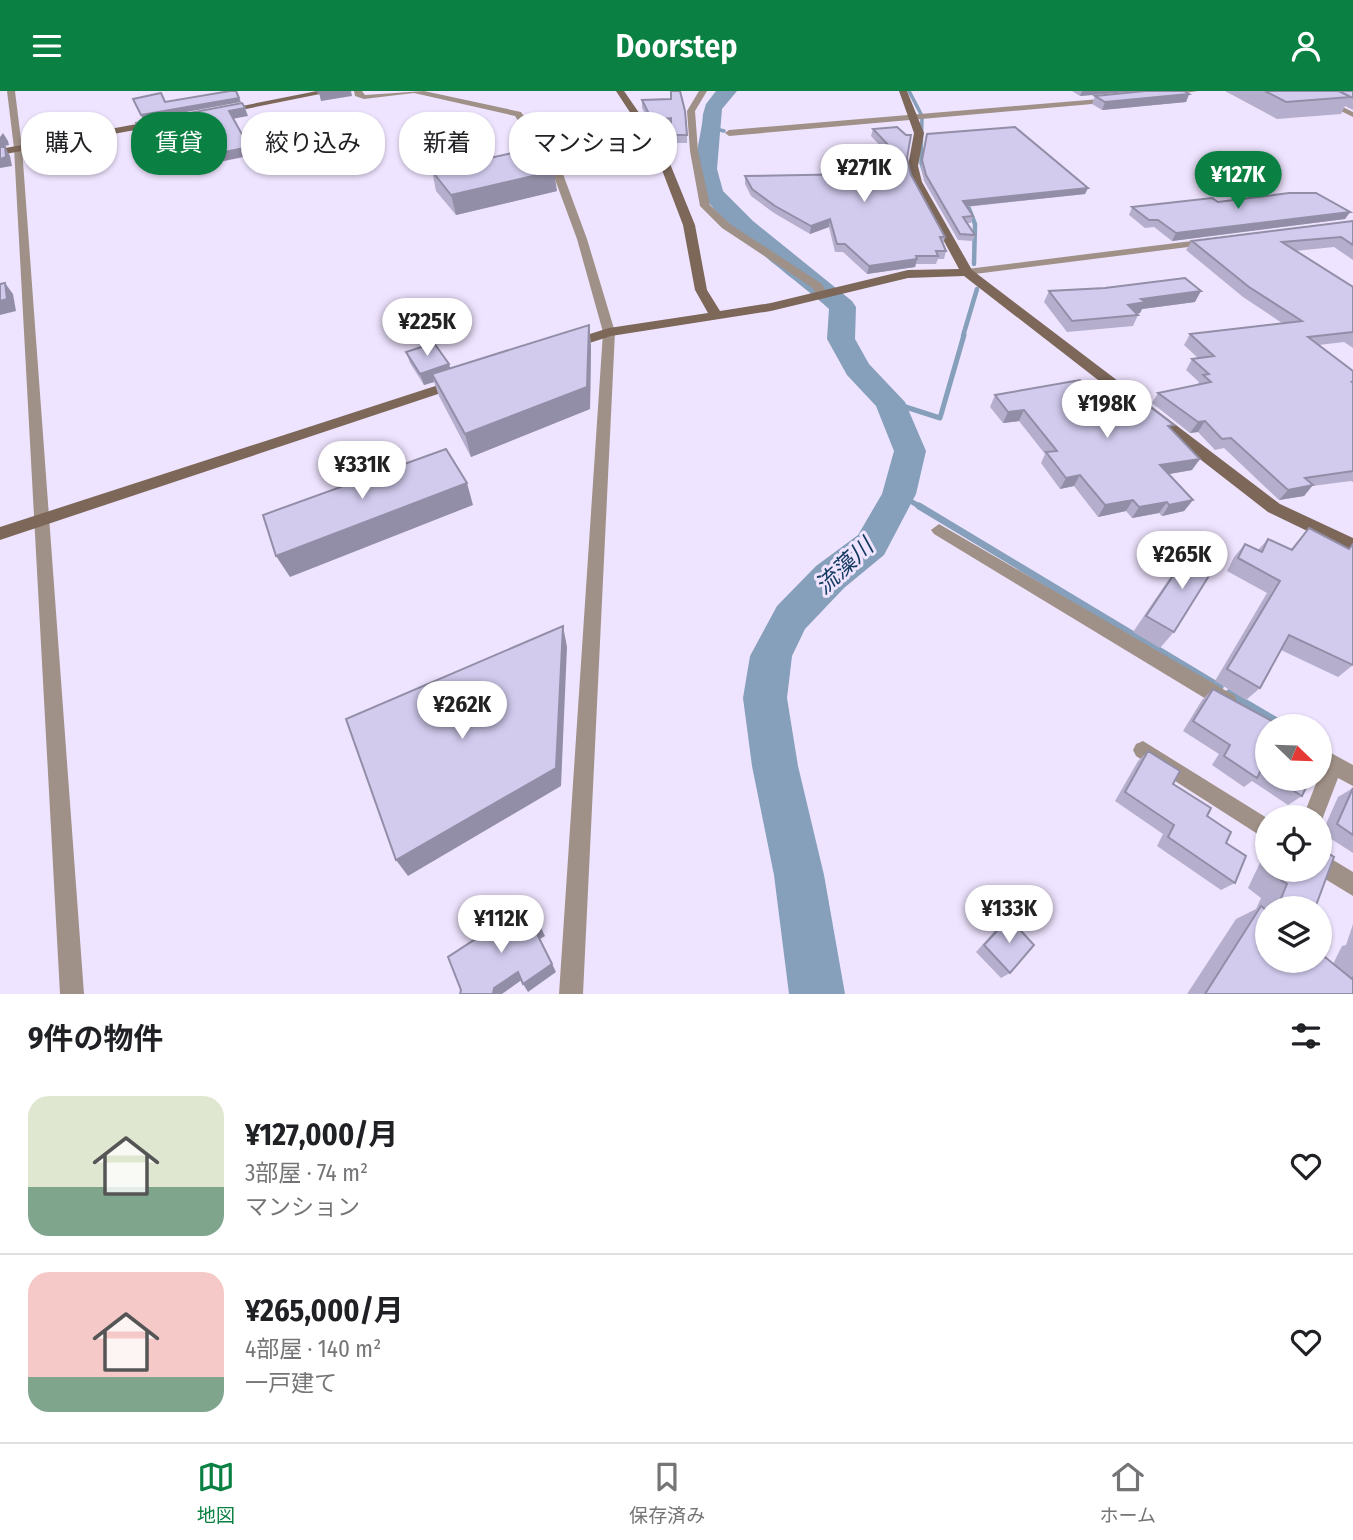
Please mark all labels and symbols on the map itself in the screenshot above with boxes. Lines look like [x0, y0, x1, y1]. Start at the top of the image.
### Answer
pin: ¥271K [815, 145, 913, 204]
pin: ¥127K [1189, 151, 1287, 211]
pin: ¥225K [378, 299, 476, 358]
pin: ¥198K [1058, 381, 1156, 440]
pin: ¥331K [313, 441, 411, 501]
water label: 流藻川 [809, 530, 881, 600]
pin: ¥265K [1133, 531, 1231, 591]
pin: ¥262K [413, 681, 511, 741]
north arrow [1255, 714, 1332, 791]
pin: ¥133K [960, 885, 1058, 945]
pin: ¥112K [452, 895, 550, 955]

